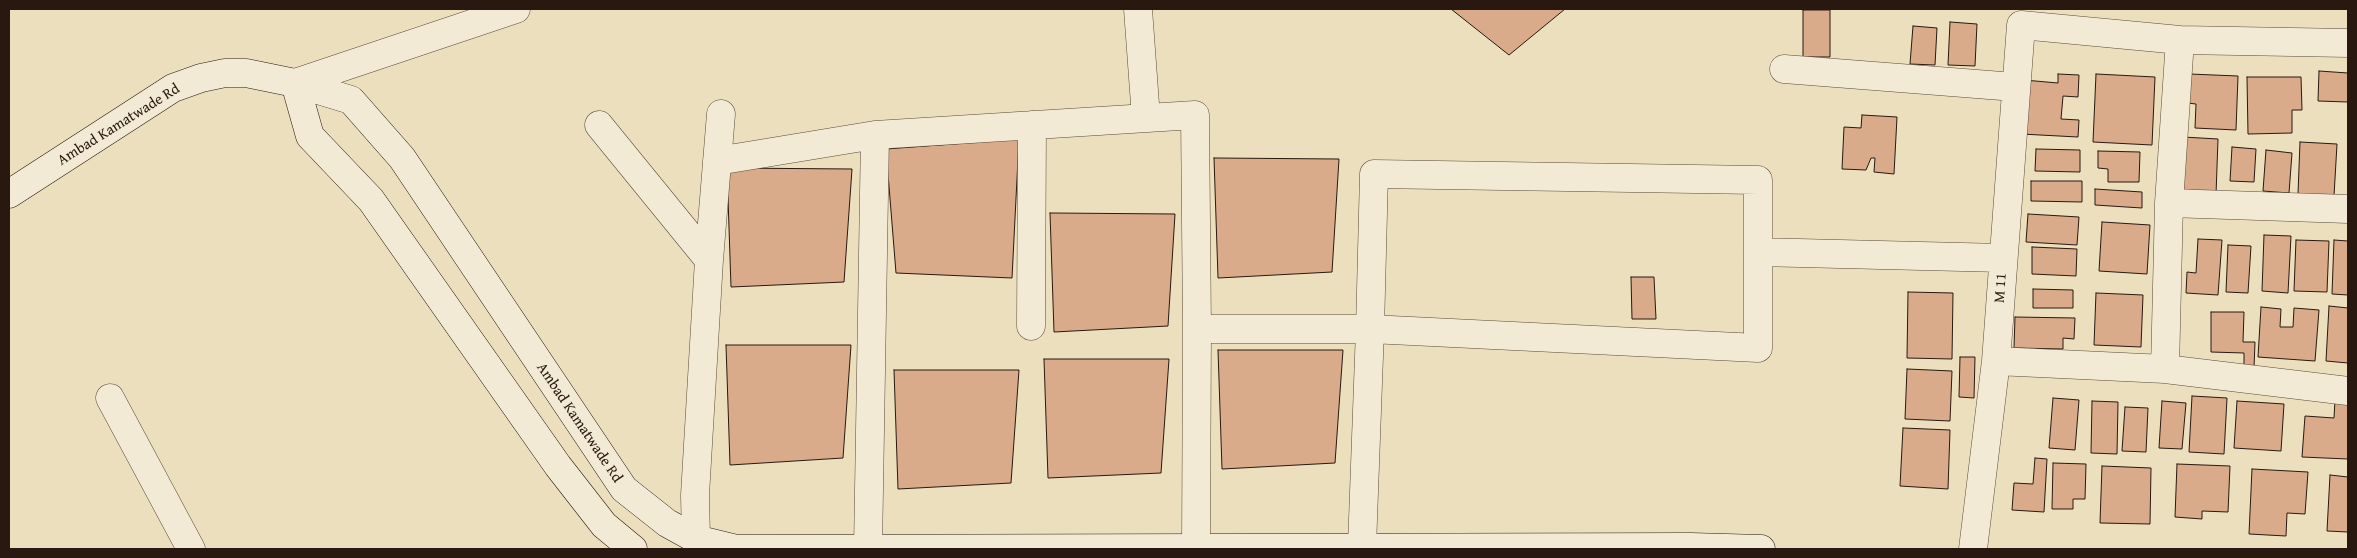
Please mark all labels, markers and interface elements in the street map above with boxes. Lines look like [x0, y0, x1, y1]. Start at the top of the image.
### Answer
street label: Ambad Kamatwade Rd [55, 80, 183, 170]
street label: M 11 [1991, 272, 2011, 304]
street label: Ambad Kamatwade Rd [532, 360, 626, 486]

